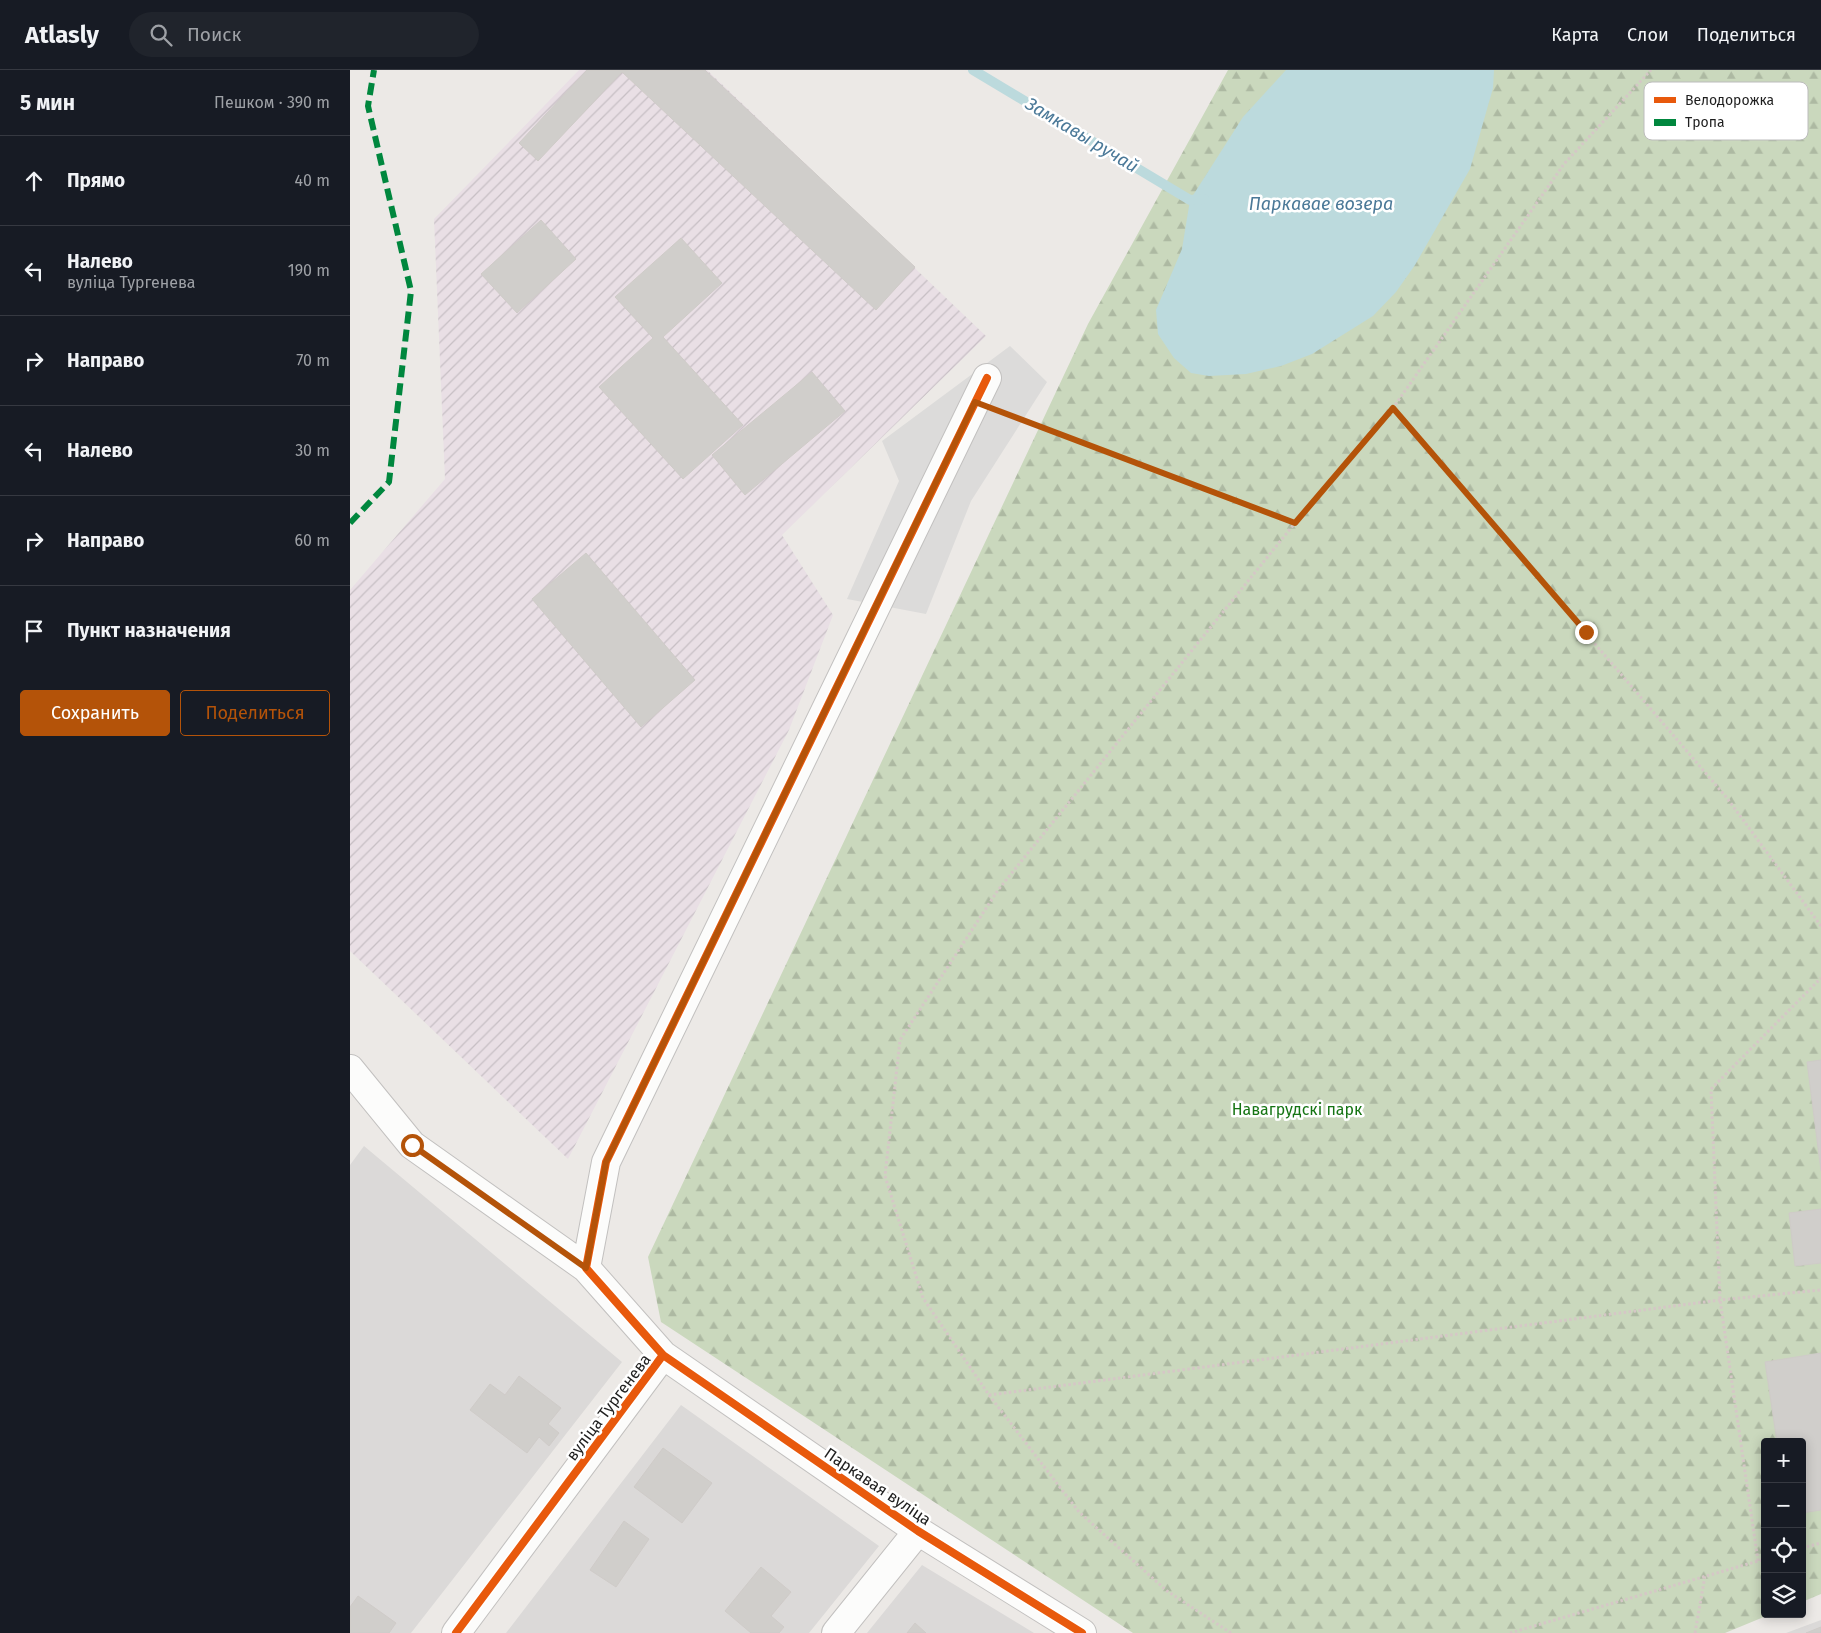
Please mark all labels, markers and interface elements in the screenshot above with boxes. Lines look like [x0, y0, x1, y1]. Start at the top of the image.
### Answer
search box [129, 12, 479, 57]
text: Atlasly [25, 21, 99, 49]
icon: search [147, 21, 175, 49]
text: Поиск [187, 23, 241, 46]
text: Карта [1551, 24, 1599, 46]
text: Слои [1627, 24, 1669, 46]
text: Поделиться [1697, 24, 1796, 46]
legend [1644, 82, 1808, 140]
text: 5 мин [20, 90, 75, 116]
water label: Замкавы ручай [1021, 92, 1143, 177]
text: Велодорожка [1685, 92, 1774, 109]
text: Пешком · 390 m [214, 93, 330, 112]
text: Тропа [1685, 114, 1725, 131]
icon: ahead [20, 167, 48, 195]
text: Прямо [67, 169, 125, 192]
text: 40 m [295, 171, 330, 190]
water label: Паркавае возера [1249, 193, 1393, 215]
text: Налево [67, 250, 133, 273]
icon: left [20, 257, 48, 285]
text: 190 m [288, 261, 330, 280]
text: вуліца Тургенева [67, 273, 196, 292]
icon: right [20, 347, 48, 375]
text: Направо [67, 349, 144, 372]
text: 70 m [296, 351, 330, 370]
icon: left [20, 437, 48, 465]
text: Налево [67, 439, 133, 462]
text: 30 m [295, 441, 330, 460]
icon: right [20, 527, 48, 555]
text: Направо [67, 529, 144, 552]
text: 60 m [295, 531, 330, 550]
icon: arrive [20, 617, 48, 645]
text: Пункт назначения [67, 619, 231, 642]
route end [1575, 621, 1598, 644]
button: Сохранить [20, 690, 170, 736]
button: Поделиться [180, 690, 330, 736]
park label: Навагрудскі парк [1232, 1100, 1363, 1119]
route start [401, 1134, 424, 1157]
street label: вуліца Тургенева [562, 1350, 655, 1464]
map controls [1761, 1438, 1806, 1618]
button: + [1761, 1438, 1806, 1483]
street label: Паркавая вуліца [821, 1444, 935, 1529]
button: − [1761, 1483, 1806, 1528]
button: locate [1761, 1528, 1806, 1573]
button: layers [1761, 1573, 1806, 1618]

